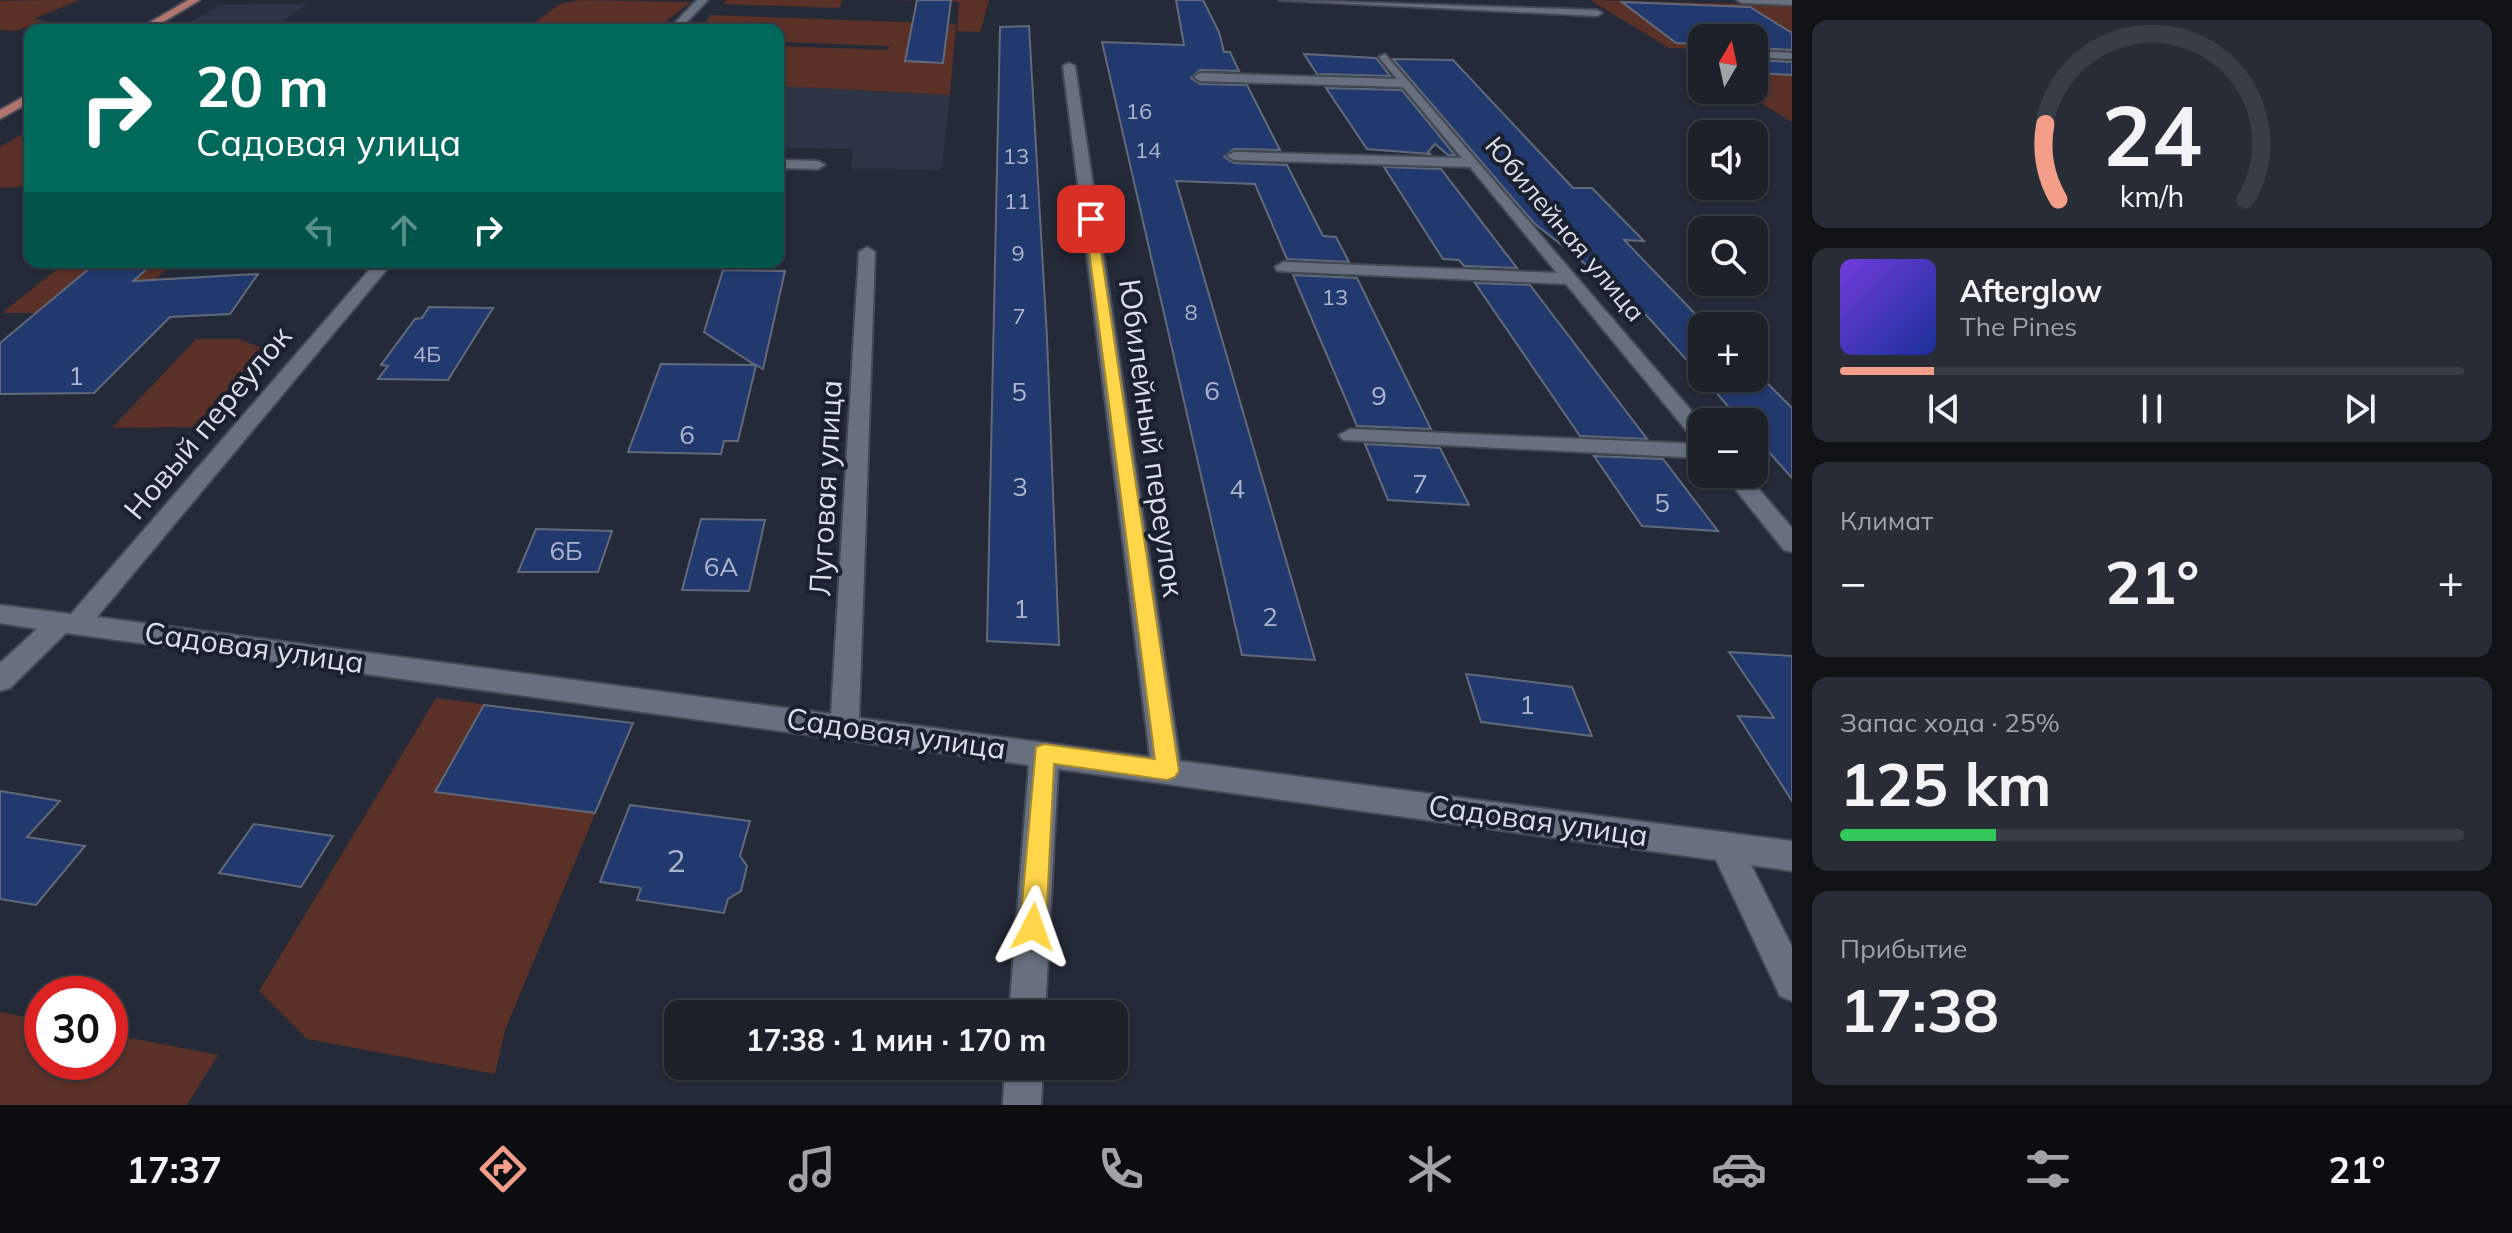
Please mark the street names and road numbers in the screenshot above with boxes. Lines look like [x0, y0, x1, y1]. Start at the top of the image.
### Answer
street label: Юбилейная улица [1478, 130, 1652, 328]
street label: Юбилейный переулок [1111, 277, 1193, 600]
street label: Новый переулок [115, 317, 300, 527]
street label: Луговая улица [800, 379, 850, 597]
street label: Садовая улица [142, 613, 366, 681]
street label: Садовая улица [784, 699, 1008, 767]
street label: Садовая улица [1426, 786, 1650, 854]

